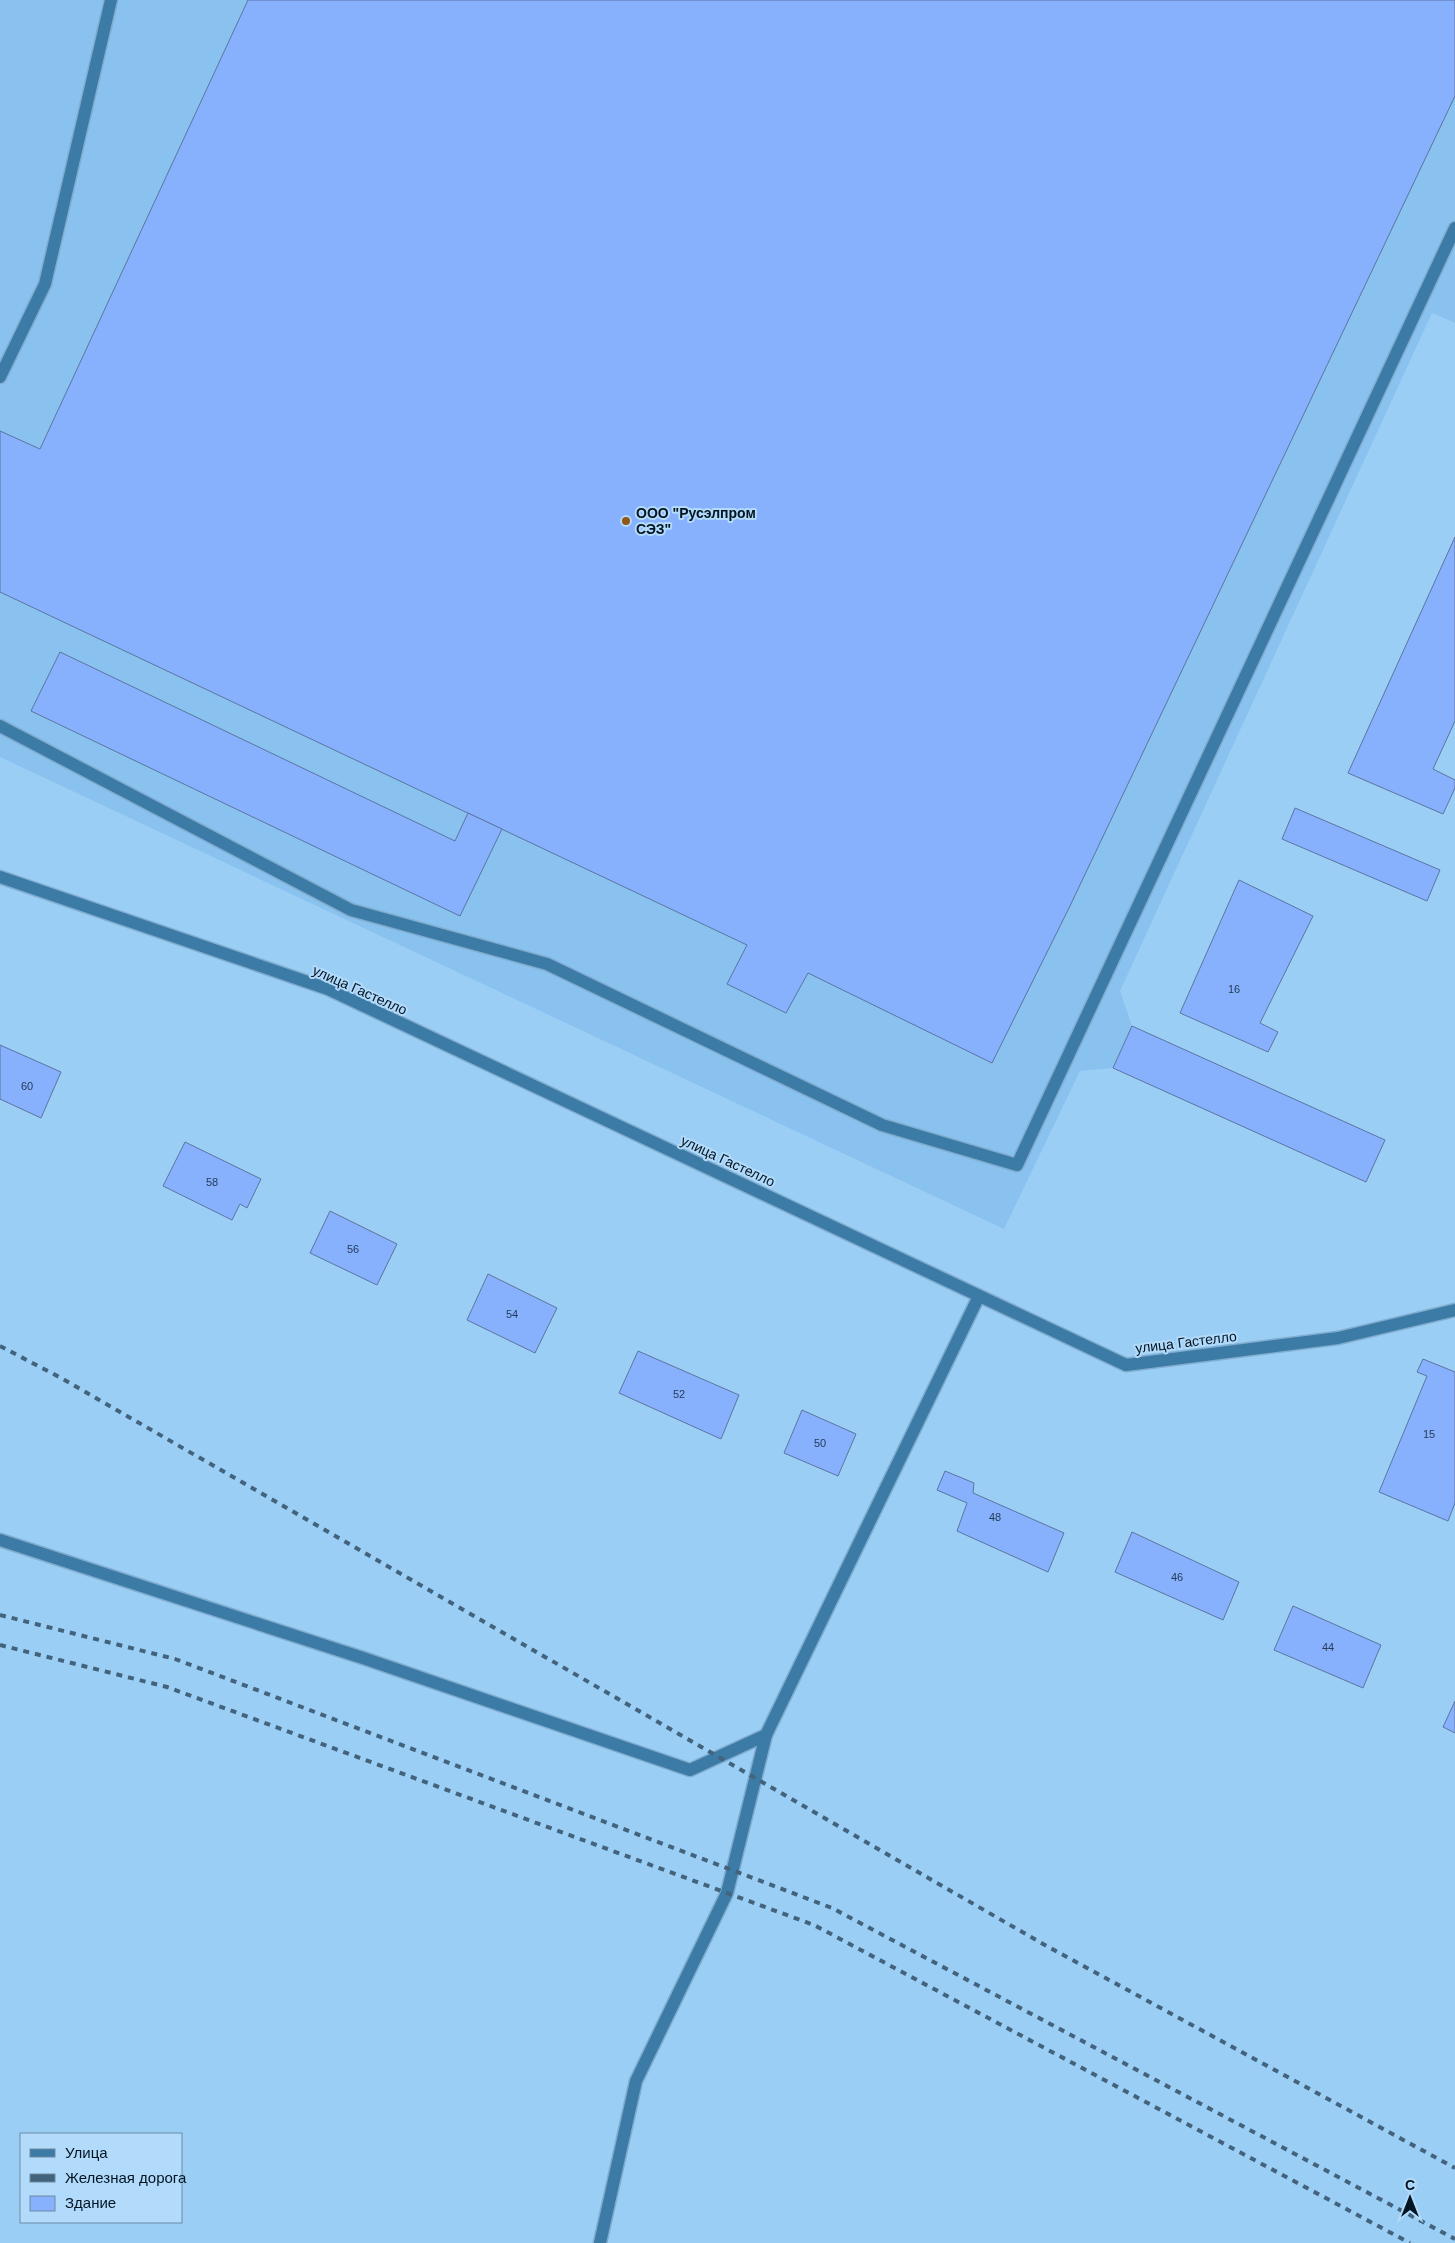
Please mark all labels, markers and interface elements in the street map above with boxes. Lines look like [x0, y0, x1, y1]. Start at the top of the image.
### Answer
place label: ООО "Русэлпром СЭЗ" [636, 505, 756, 537]
marker: ООО "Русэлпром СЭЗ" [620, 515, 632, 527]
street label: улица Гастелло [310, 962, 410, 1018]
house number: 16 [1228, 983, 1240, 995]
house number: 60 [21, 1080, 33, 1092]
street label: улица Гастелло [678, 1132, 778, 1190]
house number: 58 [206, 1176, 218, 1188]
house number: 56 [347, 1243, 359, 1255]
house number: 54 [506, 1308, 518, 1320]
street label: улица Гастелло [1134, 1328, 1238, 1356]
house number: 52 [673, 1388, 685, 1400]
house number: 15 [1423, 1428, 1435, 1440]
house number: 50 [814, 1437, 826, 1449]
house number: 48 [989, 1511, 1001, 1523]
house number: 46 [1171, 1571, 1183, 1583]
house number: 44 [1322, 1641, 1334, 1653]
legend [20, 2133, 182, 2223]
text: Улица [65, 2144, 108, 2161]
text: Железная дорога [65, 2169, 187, 2186]
north arrow [1385, 2173, 1435, 2223]
text: С [1405, 2177, 1415, 2193]
text: Здание [65, 2194, 116, 2211]

